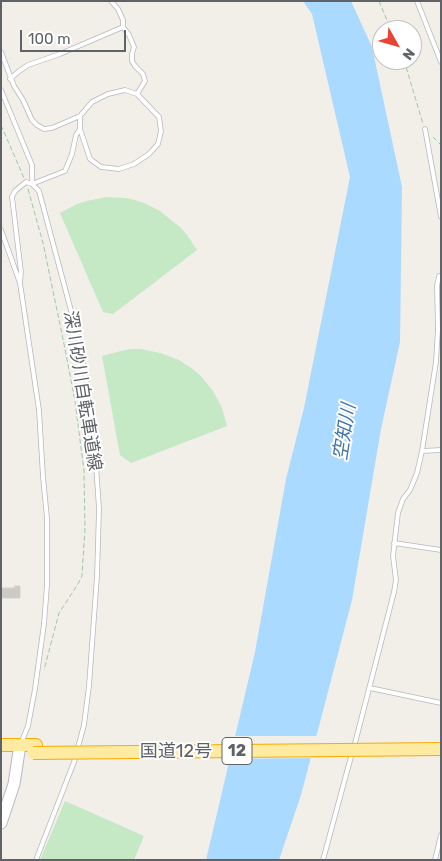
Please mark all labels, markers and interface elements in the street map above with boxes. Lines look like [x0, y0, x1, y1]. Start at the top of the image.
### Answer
scale bar [22, 20, 129, 52]
north arrow [372, 20, 422, 70]
text: 100 m [28, 30, 70, 48]
text: N [399, 45, 418, 63]
street label: 深川砂川自転車道線 [59, 309, 105, 473]
water label: 空知川 [329, 402, 361, 462]
road number: 12 [222, 738, 252, 764]
street label: 国道12号 [140, 741, 212, 763]

